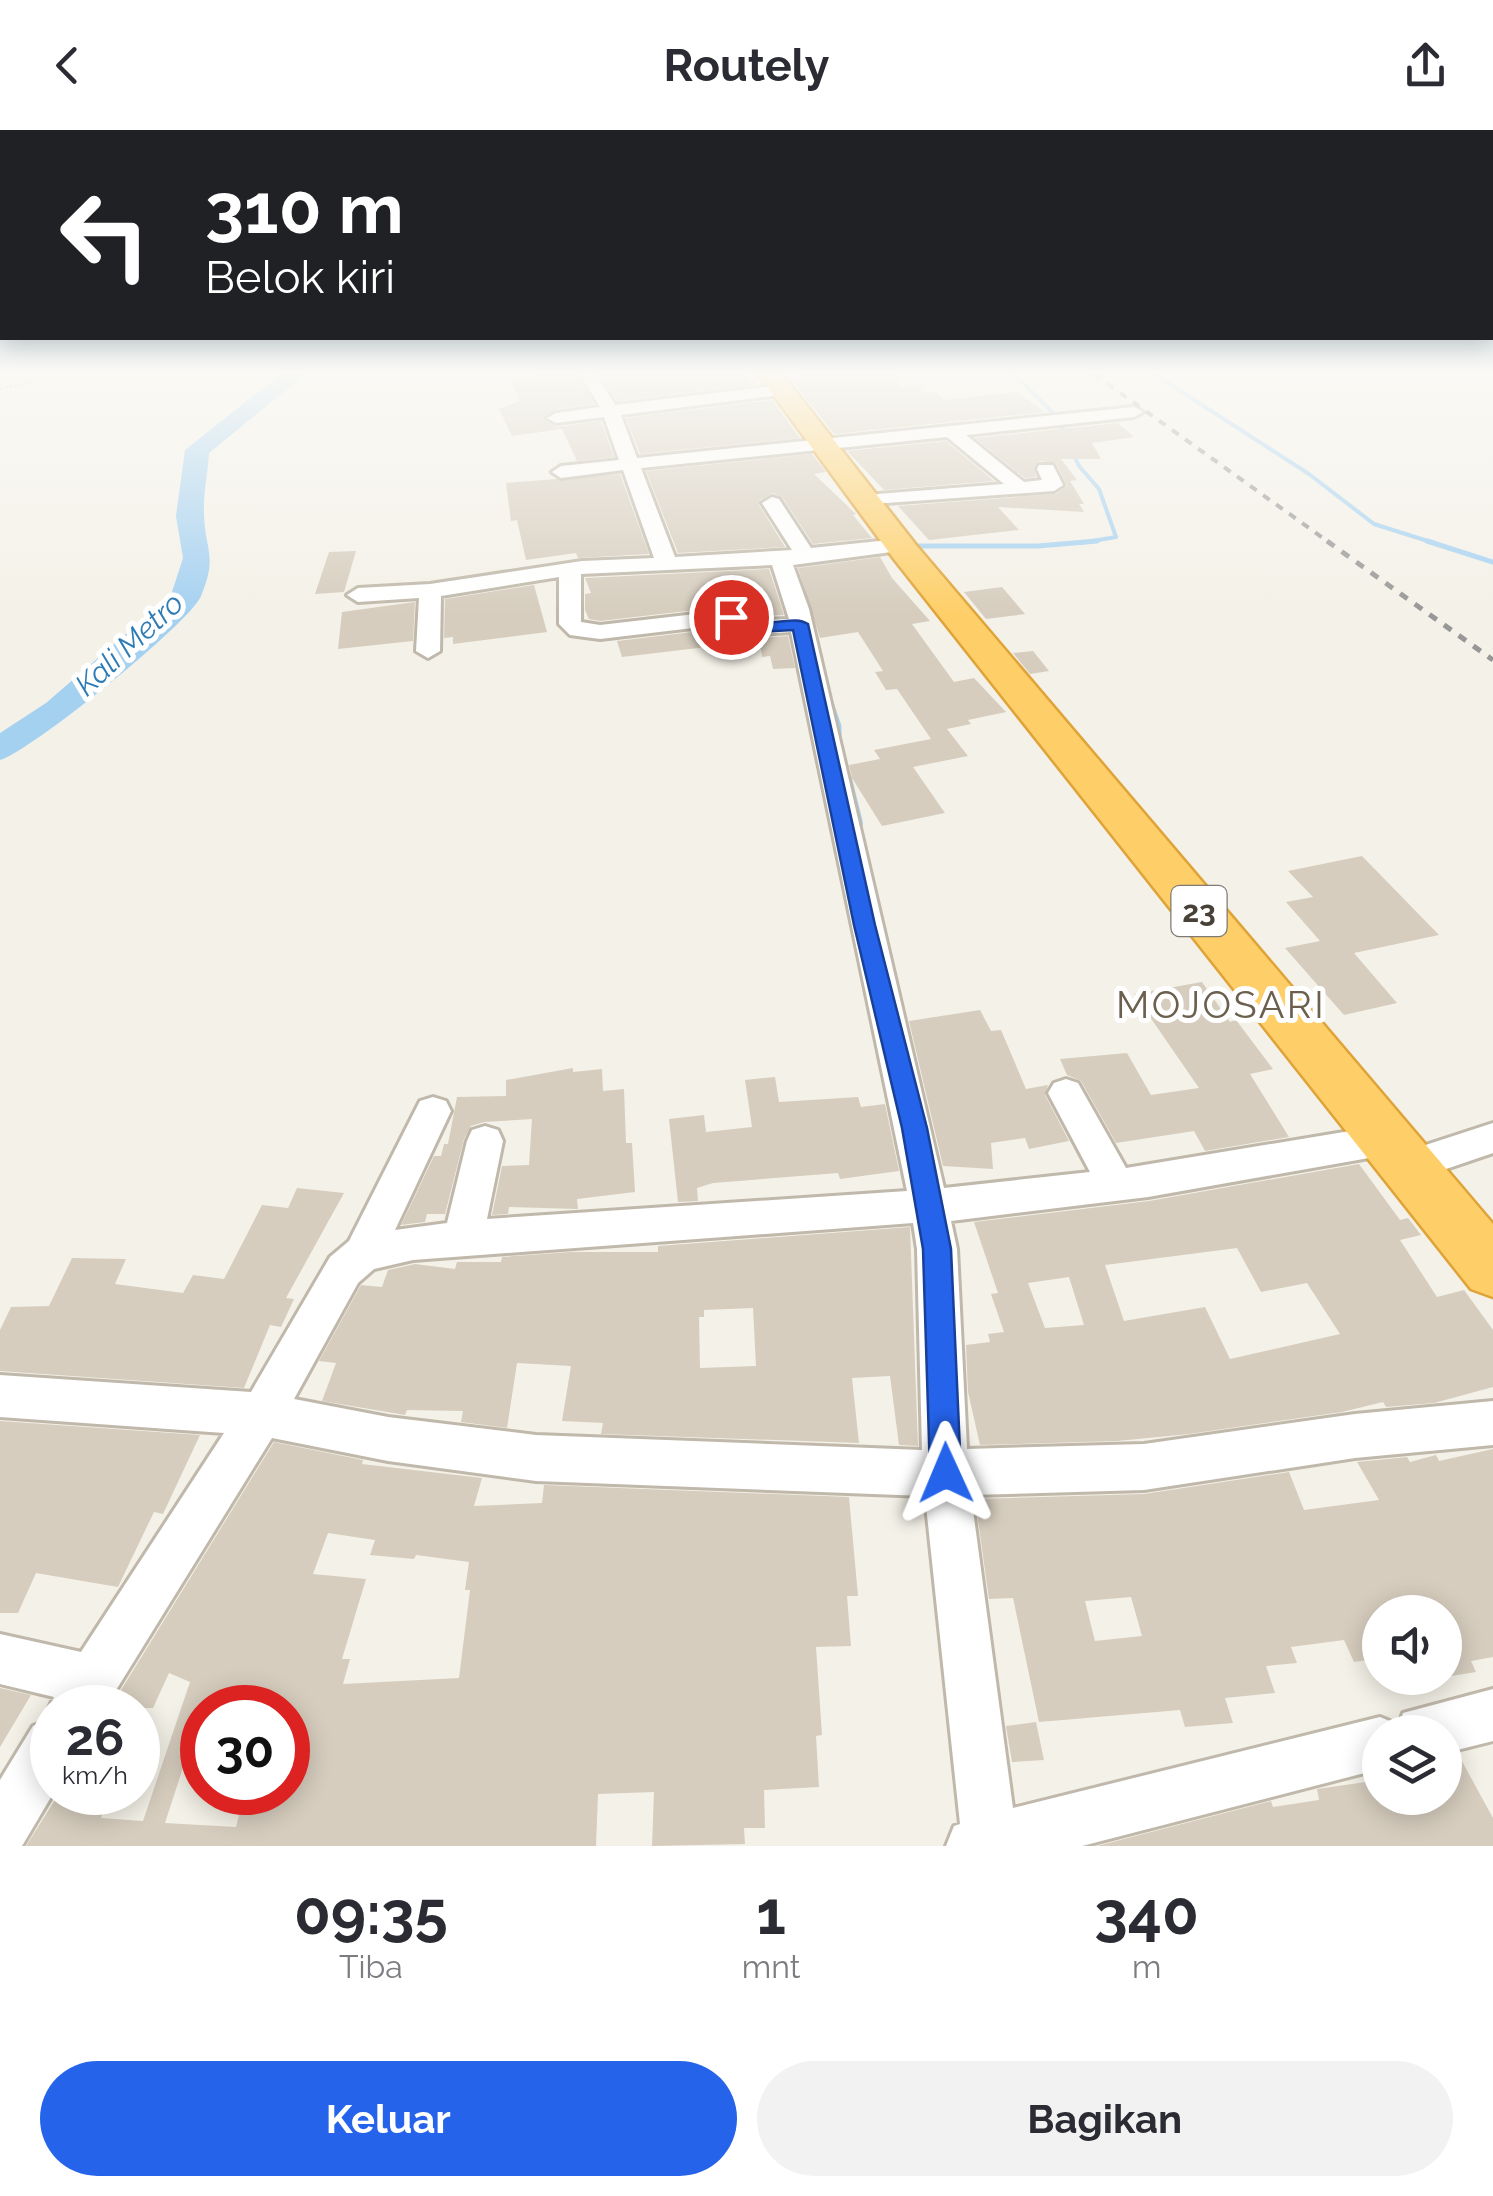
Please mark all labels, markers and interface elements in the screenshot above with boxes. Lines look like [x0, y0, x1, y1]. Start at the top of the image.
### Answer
icon: back [40, 38, 95, 93]
icon: share [1398, 38, 1453, 93]
text: Routely [664, 39, 829, 92]
text: 310 m [205, 167, 404, 249]
icon: left [40, 170, 170, 300]
text: Belok kiri [205, 251, 395, 304]
pin [689, 575, 774, 660]
water label: Kali Metro [68, 585, 190, 703]
icon: arrive [704, 590, 759, 645]
road number: 23 [1172, 886, 1226, 936]
district label: MOJOSARI [1116, 982, 1326, 1027]
position arrow [894, 1421, 998, 1525]
map controls [1362, 1595, 1462, 1815]
button: sound [1362, 1595, 1462, 1695]
speed limit sign: 30 [180, 1685, 310, 1815]
text: 26 [66, 1708, 124, 1767]
button: layers [1362, 1715, 1462, 1815]
text: km/h [62, 1760, 128, 1790]
text: 09:35 [294, 1878, 448, 1948]
text: 1 [756, 1878, 786, 1948]
text: 340 [1094, 1878, 1199, 1948]
text: Tiba [339, 1948, 403, 1985]
text: mnt [742, 1948, 800, 1985]
text: m [1132, 1948, 1161, 1985]
button: Keluar [40, 2061, 737, 2176]
button: Bagikan [757, 2061, 1453, 2176]

